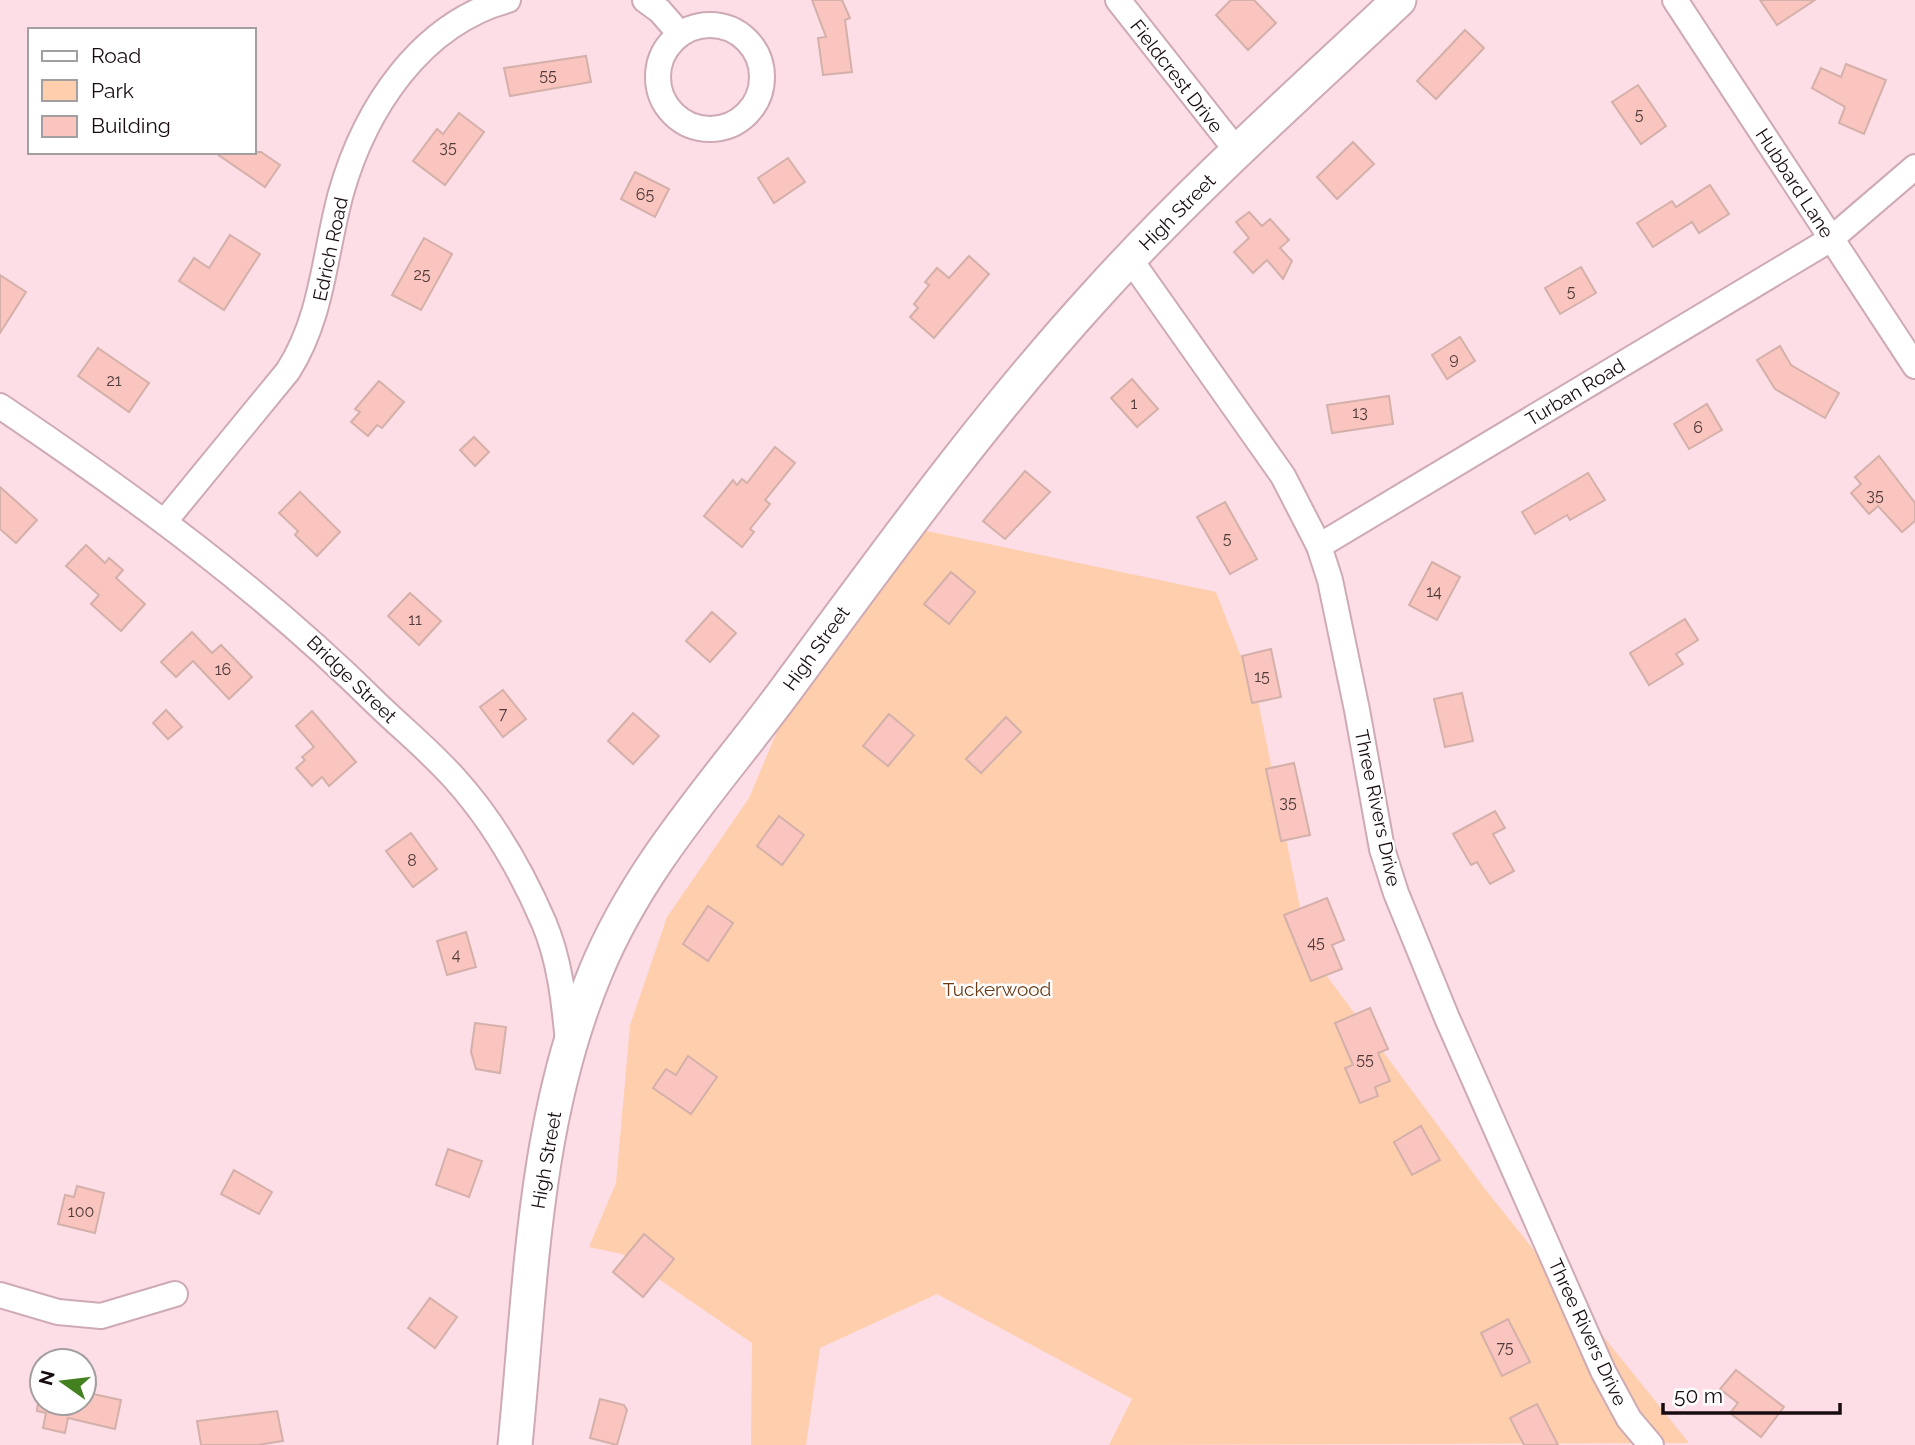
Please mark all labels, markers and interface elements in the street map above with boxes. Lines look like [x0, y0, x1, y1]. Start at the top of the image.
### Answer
street label: Fieldcrest Drive [1126, 15, 1228, 137]
legend [28, 28, 256, 154]
text: Road [91, 43, 141, 68]
house number: 55 [539, 66, 557, 85]
text: Park [91, 78, 134, 103]
house number: 5 [1635, 105, 1644, 124]
text: Building [91, 113, 171, 138]
street label: Hubbard Lane [1752, 124, 1838, 242]
house number: 35 [439, 138, 457, 157]
street label: High Street [1134, 169, 1220, 255]
house number: 65 [636, 185, 654, 204]
street label: Edrich Road [308, 195, 352, 303]
house number: 25 [413, 265, 431, 284]
house number: 5 [1567, 282, 1576, 301]
house number: 9 [1449, 349, 1459, 368]
street label: Turban Road [1522, 354, 1628, 430]
house number: 21 [106, 371, 122, 390]
house number: 1 [1131, 394, 1138, 413]
house number: 13 [1352, 403, 1368, 422]
house number: 6 [1693, 418, 1703, 437]
house number: 35 [1866, 486, 1884, 505]
house number: 5 [1223, 529, 1232, 548]
house number: 14 [1426, 582, 1442, 601]
street label: High Street [778, 601, 854, 694]
house number: 11 [408, 610, 422, 629]
street label: Bridge Street [303, 631, 402, 728]
house number: 16 [215, 660, 231, 679]
house number: 15 [1254, 667, 1270, 686]
house number: 7 [499, 704, 508, 723]
street label: Three Rivers Drive [1351, 728, 1405, 888]
house number: 35 [1279, 793, 1297, 812]
house number: 8 [407, 851, 417, 870]
house number: 45 [1307, 933, 1325, 952]
house number: 4 [452, 945, 461, 964]
park label: Tuckerwood [943, 978, 1051, 1000]
house number: 55 [1356, 1050, 1374, 1069]
street label: High Street [527, 1109, 565, 1210]
house number: 100 [68, 1202, 94, 1221]
street label: Three Rivers Drive [1544, 1255, 1632, 1409]
house number: 75 [1496, 1338, 1514, 1357]
north arrow [28, 1347, 98, 1417]
text: N [34, 1368, 59, 1388]
scale bar [1663, 1372, 1840, 1416]
text: 50 m [1674, 1383, 1723, 1408]

